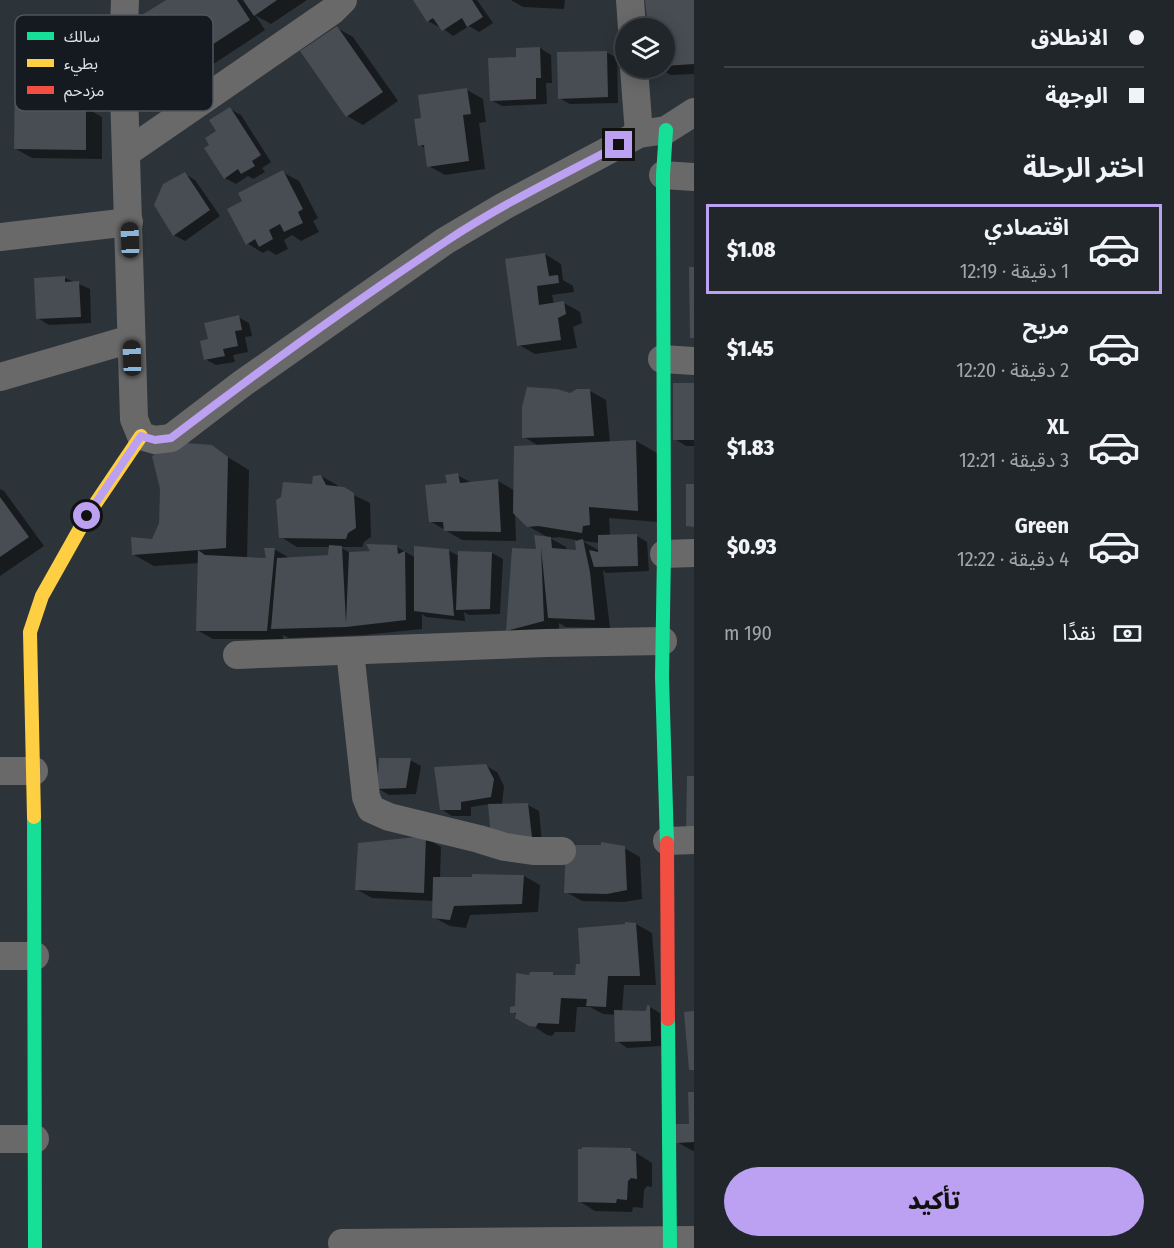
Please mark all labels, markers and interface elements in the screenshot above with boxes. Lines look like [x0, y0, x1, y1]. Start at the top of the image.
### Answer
legend [15, 15, 213, 111]
map controls [615, 18, 675, 78]
button: layers [615, 18, 675, 78]
text: الانطلاق [1031, 24, 1108, 51]
text: سالك [64, 27, 100, 46]
text: بطيء [64, 54, 98, 76]
text: مزدحم [64, 81, 104, 103]
text: الوجهة [1045, 82, 1108, 109]
route end [605, 131, 632, 158]
text: اختر الرحلة [1023, 152, 1144, 184]
text: اقتصادي [984, 214, 1069, 241]
car [120, 222, 140, 258]
icon: car [1087, 222, 1141, 276]
text: $1.08 [727, 236, 776, 263]
text: 1 دقيقة · 12:19 [960, 259, 1069, 283]
text: مريح [1023, 313, 1069, 340]
icon: car [1087, 321, 1141, 375]
text: $1.45 [727, 335, 774, 362]
car [122, 340, 142, 376]
text: 2 دقيقة · 12:20 [956, 358, 1069, 382]
text: XL [1047, 413, 1069, 440]
icon: car [1087, 420, 1141, 474]
text: $1.83 [727, 434, 774, 461]
text: 3 دقيقة · 12:21 [959, 448, 1069, 472]
route start [73, 502, 100, 529]
text: Green [1015, 512, 1069, 539]
icon: car [1087, 519, 1141, 573]
text: $0.93 [727, 533, 777, 560]
text: 4 دقيقة · 12:22 [957, 547, 1069, 571]
icon: cash [1111, 617, 1144, 650]
text: نقدًا [1062, 619, 1096, 646]
text: 190 m [724, 621, 772, 645]
button: تأكيد [724, 1167, 1144, 1236]

